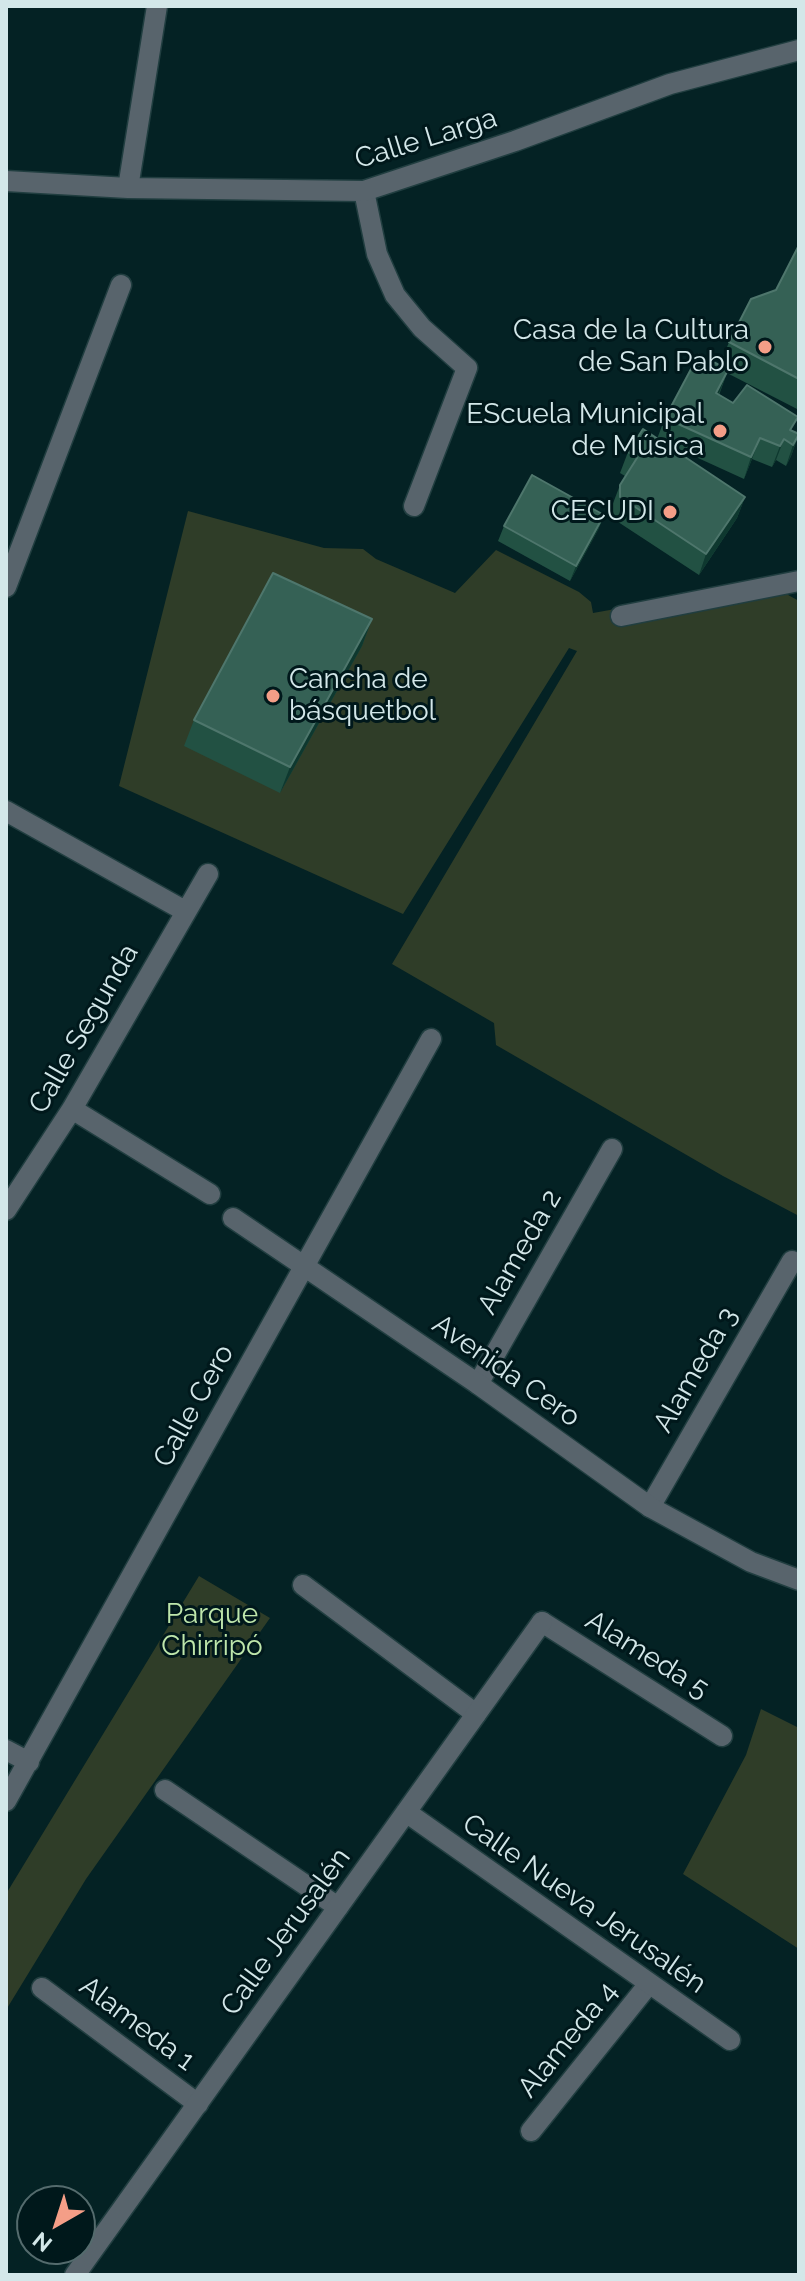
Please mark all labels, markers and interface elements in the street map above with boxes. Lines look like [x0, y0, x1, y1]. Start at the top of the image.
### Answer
street label: Calle Larga [351, 101, 501, 177]
place label: Casa de la Cultura de San Pablo [513, 314, 749, 380]
marker: Casa de la Cultura de San Pablo [756, 338, 774, 356]
place label: EScuela Municipal de Música [466, 398, 704, 464]
marker: EScuela Municipal de Música [711, 422, 729, 440]
place label: CECUDI [551, 495, 654, 529]
marker: CECUDI [661, 503, 679, 521]
place label: Cancha de básquetbol [289, 663, 436, 729]
marker: Cancha de básquetbol [264, 687, 282, 705]
street label: Calle Segunda [22, 938, 146, 1120]
street label: Alameda 2 [471, 1184, 569, 1320]
street label: Alameda 3 [647, 1302, 745, 1438]
street label: Avenida Cero [426, 1308, 586, 1434]
street label: Calle Cero [147, 1339, 241, 1473]
park label: Parque Chirripó [161, 1598, 263, 1664]
street label: Alameda 5 [579, 1604, 715, 1706]
street label: Calle Nueva Jerusalén [456, 1807, 712, 2001]
street label: Calle Jerusalén [214, 1842, 358, 2022]
street label: Alameda 1 [73, 1970, 201, 2078]
street label: Alameda 4 [511, 1975, 625, 2105]
north arrow [16, 2185, 96, 2265]
text: N [27, 2227, 57, 2257]

